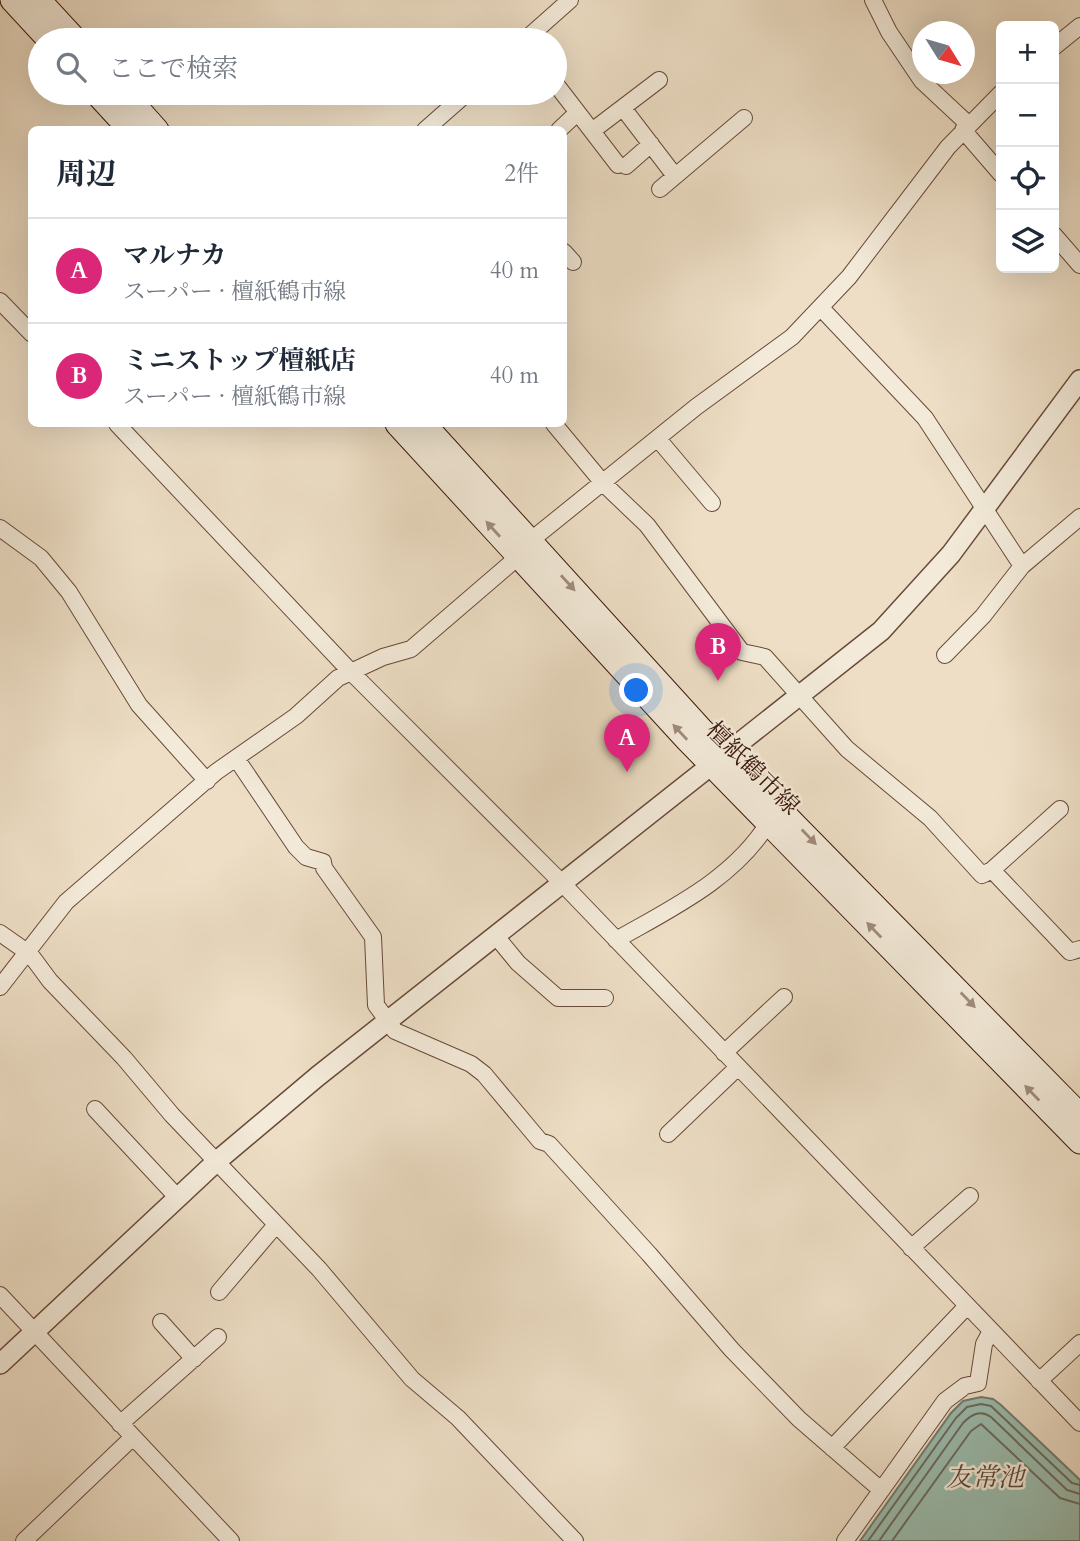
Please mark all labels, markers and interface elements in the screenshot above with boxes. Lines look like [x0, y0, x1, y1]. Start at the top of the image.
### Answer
north arrow [912, 21, 975, 84]
map controls [996, 21, 1059, 273]
button: + [996, 21, 1059, 84]
search box [28, 28, 567, 105]
icon: search [52, 48, 90, 86]
text: ここで検索 [108, 51, 238, 86]
button: − [996, 84, 1059, 147]
button: locate [996, 147, 1059, 210]
text: 周辺 [56, 154, 116, 195]
text: 2件 [504, 158, 539, 189]
button: layers [996, 210, 1059, 273]
text: マルナカ [123, 238, 226, 273]
text: A [70, 255, 88, 286]
text: 40 m [490, 255, 539, 286]
text: スーパー · 檀紙鶴市線 [123, 276, 346, 307]
text: ミニストップ檀紙店 [123, 343, 356, 378]
text: B [71, 360, 87, 391]
text: 40 m [490, 360, 539, 391]
text: スーパー · 檀紙鶴市線 [123, 381, 346, 412]
one-way arrow [485, 521, 501, 538]
one-way arrow [560, 574, 576, 592]
pin: B [695, 623, 741, 681]
your location [619, 673, 653, 707]
pin: A [604, 714, 650, 772]
street label: 檀紙鶴市線 [699, 714, 807, 822]
one-way arrow [673, 724, 689, 741]
one-way arrow [800, 828, 816, 845]
one-way arrow [866, 922, 882, 939]
one-way arrow [959, 991, 975, 1008]
one-way arrow [1025, 1085, 1041, 1102]
water label: 友常池 [946, 1460, 1027, 1495]

